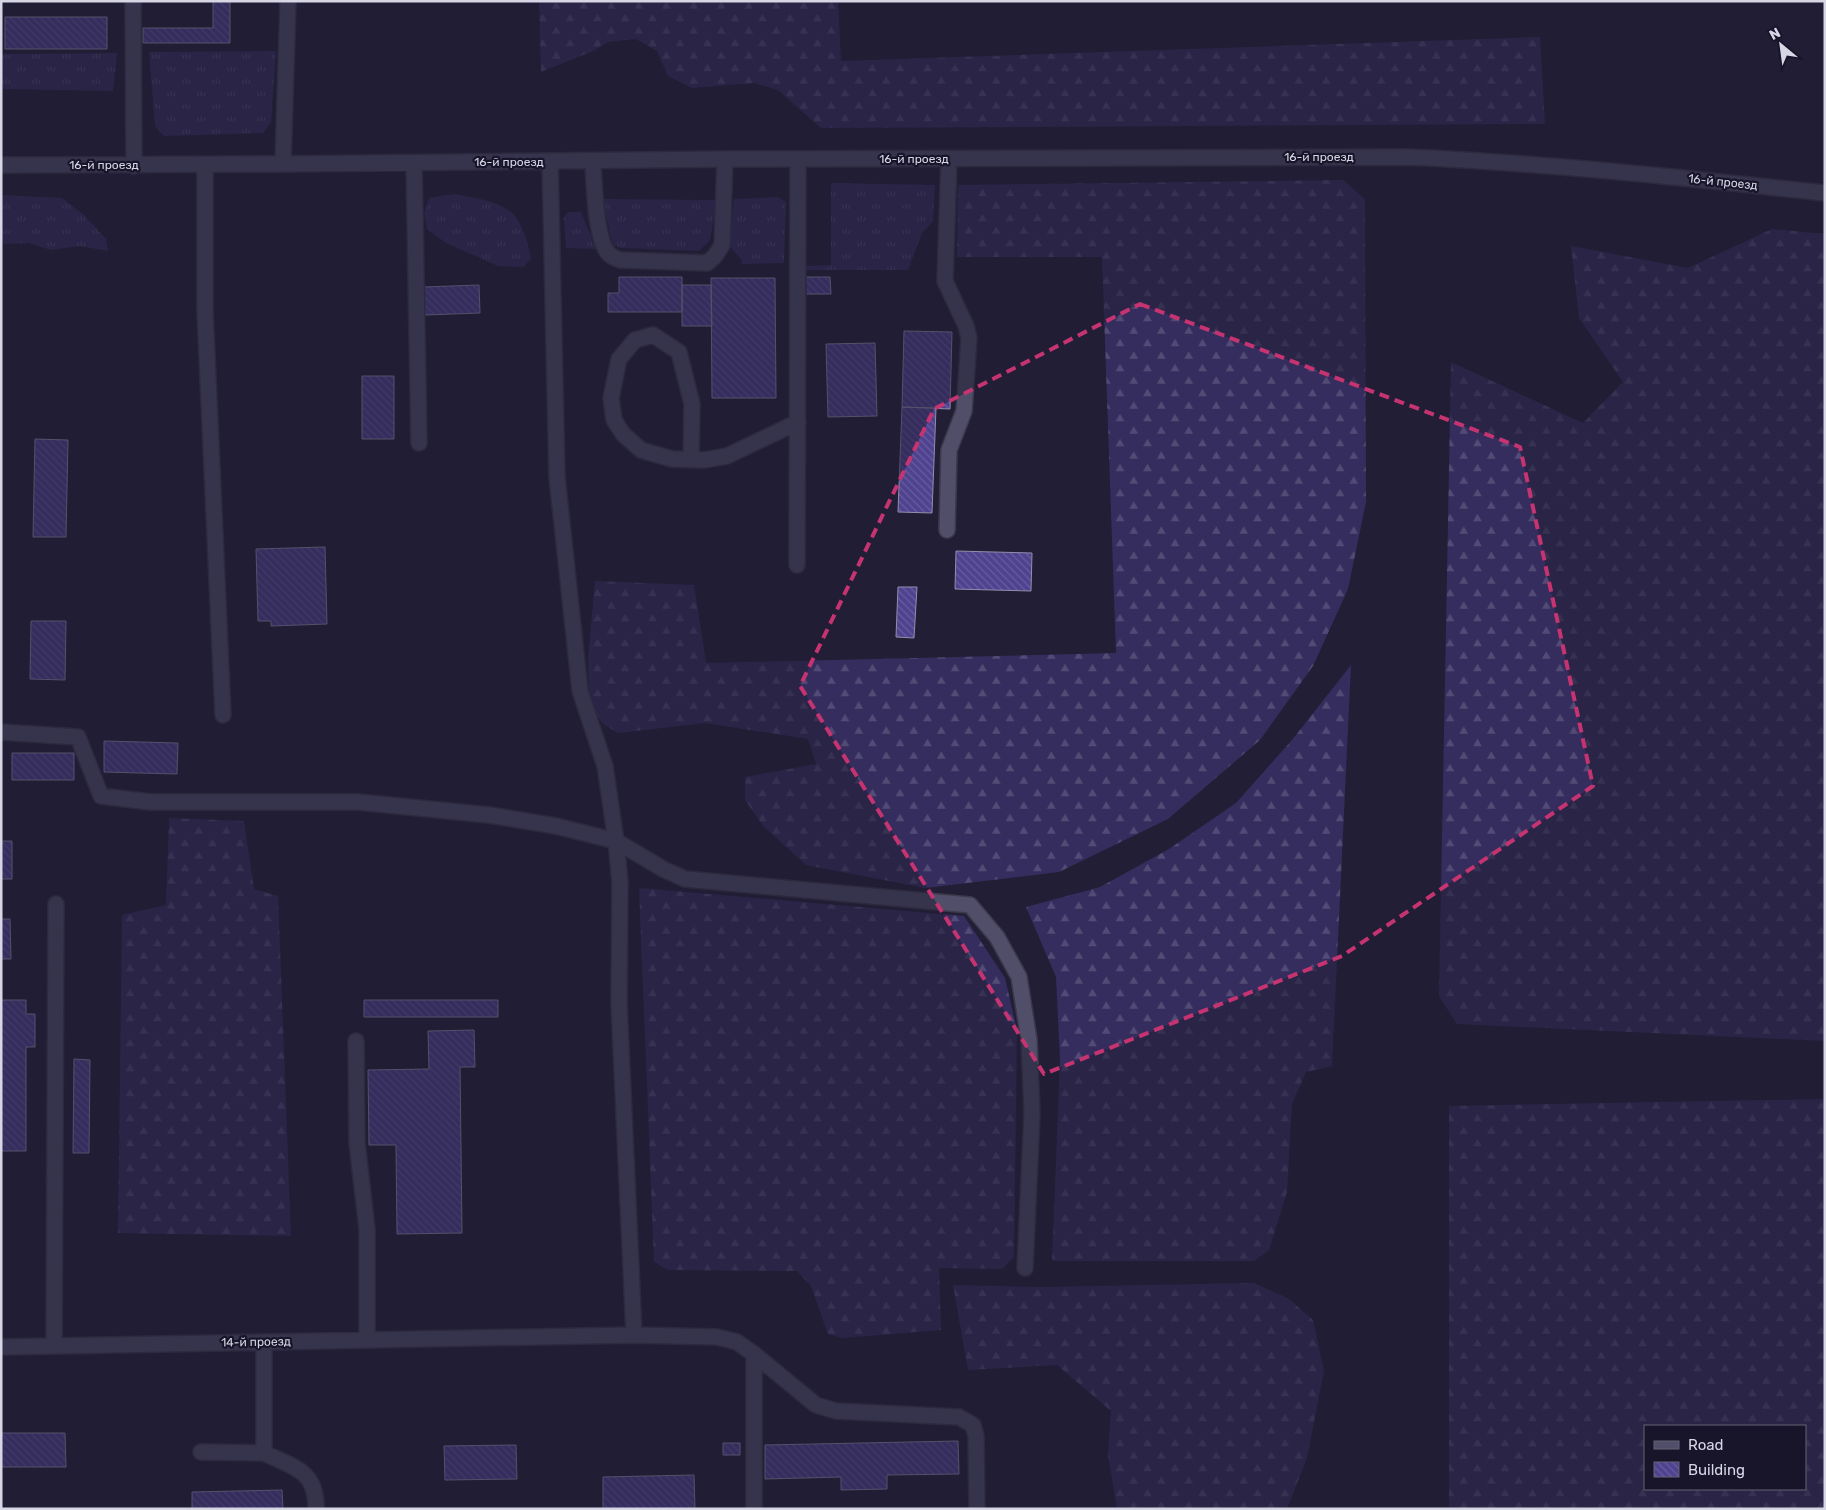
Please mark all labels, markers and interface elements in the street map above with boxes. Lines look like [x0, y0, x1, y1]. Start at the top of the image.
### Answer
north arrow [1756, 20, 1806, 70]
text: N [1766, 24, 1783, 44]
street label: 16-й проезд [1284, 150, 1354, 164]
street label: 16-й проезд [879, 152, 949, 166]
street label: 16-й проезд [474, 155, 544, 169]
street label: 16-й проезд [69, 158, 139, 172]
street label: 16-й проезд [1688, 171, 1758, 193]
street label: 14-й проезд [221, 1334, 291, 1350]
legend [1644, 1425, 1806, 1490]
text: Road [1688, 1436, 1724, 1454]
text: Building [1688, 1461, 1745, 1479]

